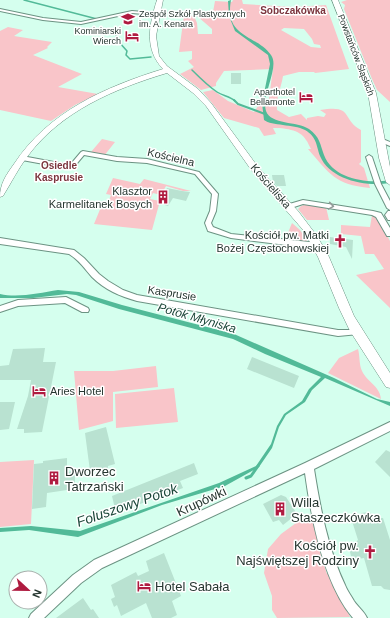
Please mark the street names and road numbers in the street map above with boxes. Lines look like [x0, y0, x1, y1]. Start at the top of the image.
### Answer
street label: Powstańców Śląskich [336, 12, 377, 97]
street label: Kościelna [146, 146, 196, 168]
street label: Kościeliska [248, 161, 294, 211]
street label: Kasprusie [147, 283, 197, 303]
street label: Krupówki [174, 483, 229, 520]

